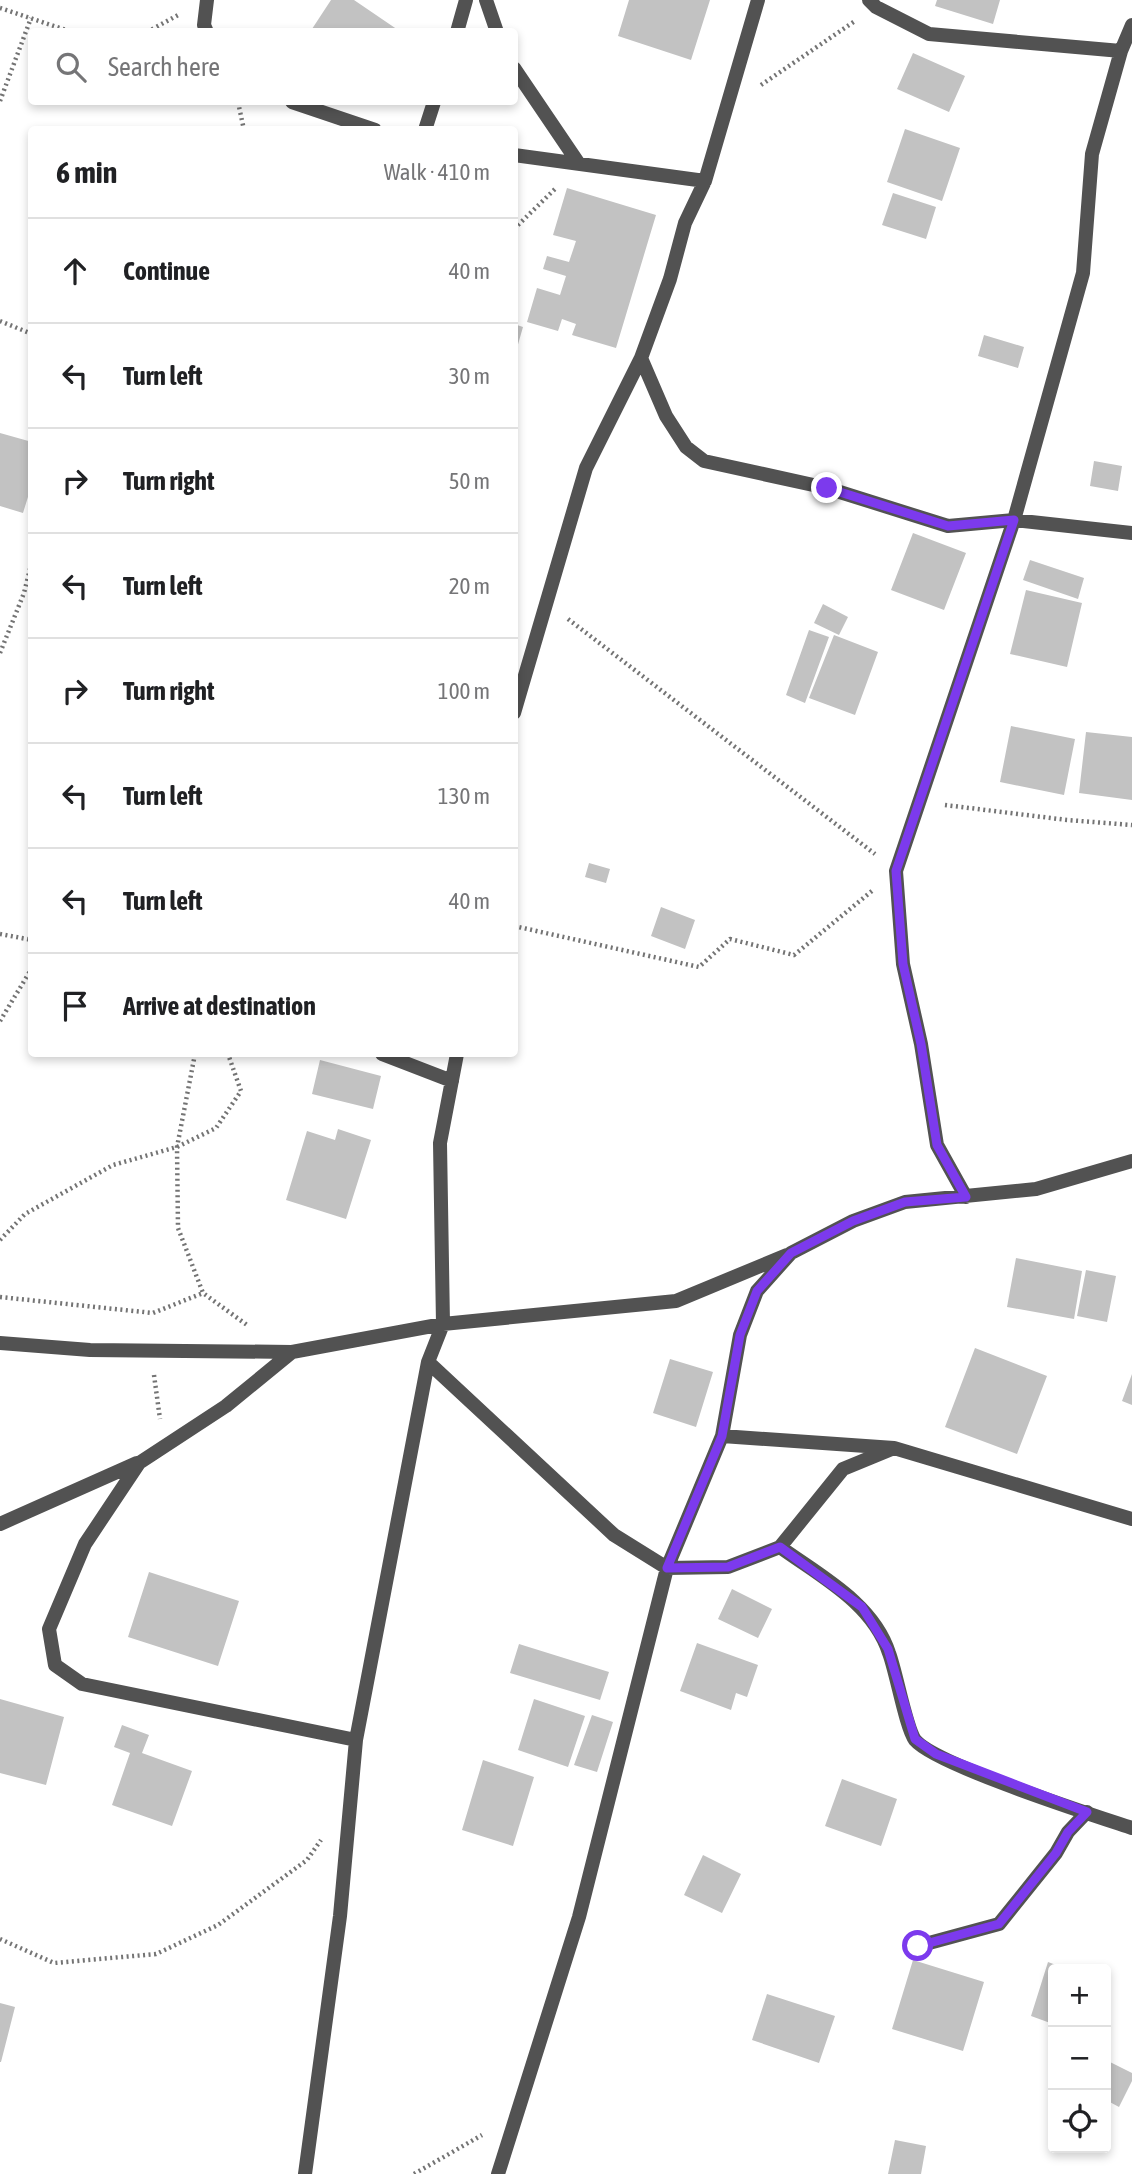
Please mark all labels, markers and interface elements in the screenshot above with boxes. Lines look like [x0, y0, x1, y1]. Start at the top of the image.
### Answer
search box [28, 28, 518, 105]
icon: search [52, 48, 90, 86]
text: Search here [108, 52, 220, 82]
text: 6 min [56, 155, 117, 189]
text: Walk · 410 m [384, 159, 490, 185]
icon: ahead [56, 252, 94, 290]
text: Continue [123, 256, 210, 286]
text: 40 m [449, 258, 490, 284]
icon: left [56, 357, 94, 395]
text: Turn left [123, 361, 203, 391]
text: 30 m [449, 363, 490, 389]
icon: right [56, 462, 94, 500]
text: Turn right [123, 466, 214, 496]
text: 50 m [449, 468, 490, 494]
route end [811, 472, 842, 503]
icon: left [56, 567, 94, 605]
text: Turn left [123, 571, 203, 601]
text: 20 m [449, 573, 490, 599]
icon: right [56, 672, 94, 710]
text: Turn right [123, 676, 214, 706]
text: 100 m [438, 678, 490, 704]
icon: left [56, 777, 94, 815]
text: Turn left [123, 781, 203, 811]
text: 130 m [438, 783, 490, 809]
icon: left [56, 882, 94, 920]
text: Turn left [123, 886, 203, 916]
text: 40 m [449, 888, 490, 914]
icon: arrive [56, 987, 94, 1025]
text: Arrive at destination [123, 991, 316, 1021]
route start [902, 1930, 933, 1961]
map controls [1048, 1964, 1111, 2153]
button: + [1048, 1964, 1111, 2027]
button: − [1048, 2027, 1111, 2090]
button: locate [1048, 2090, 1111, 2153]

